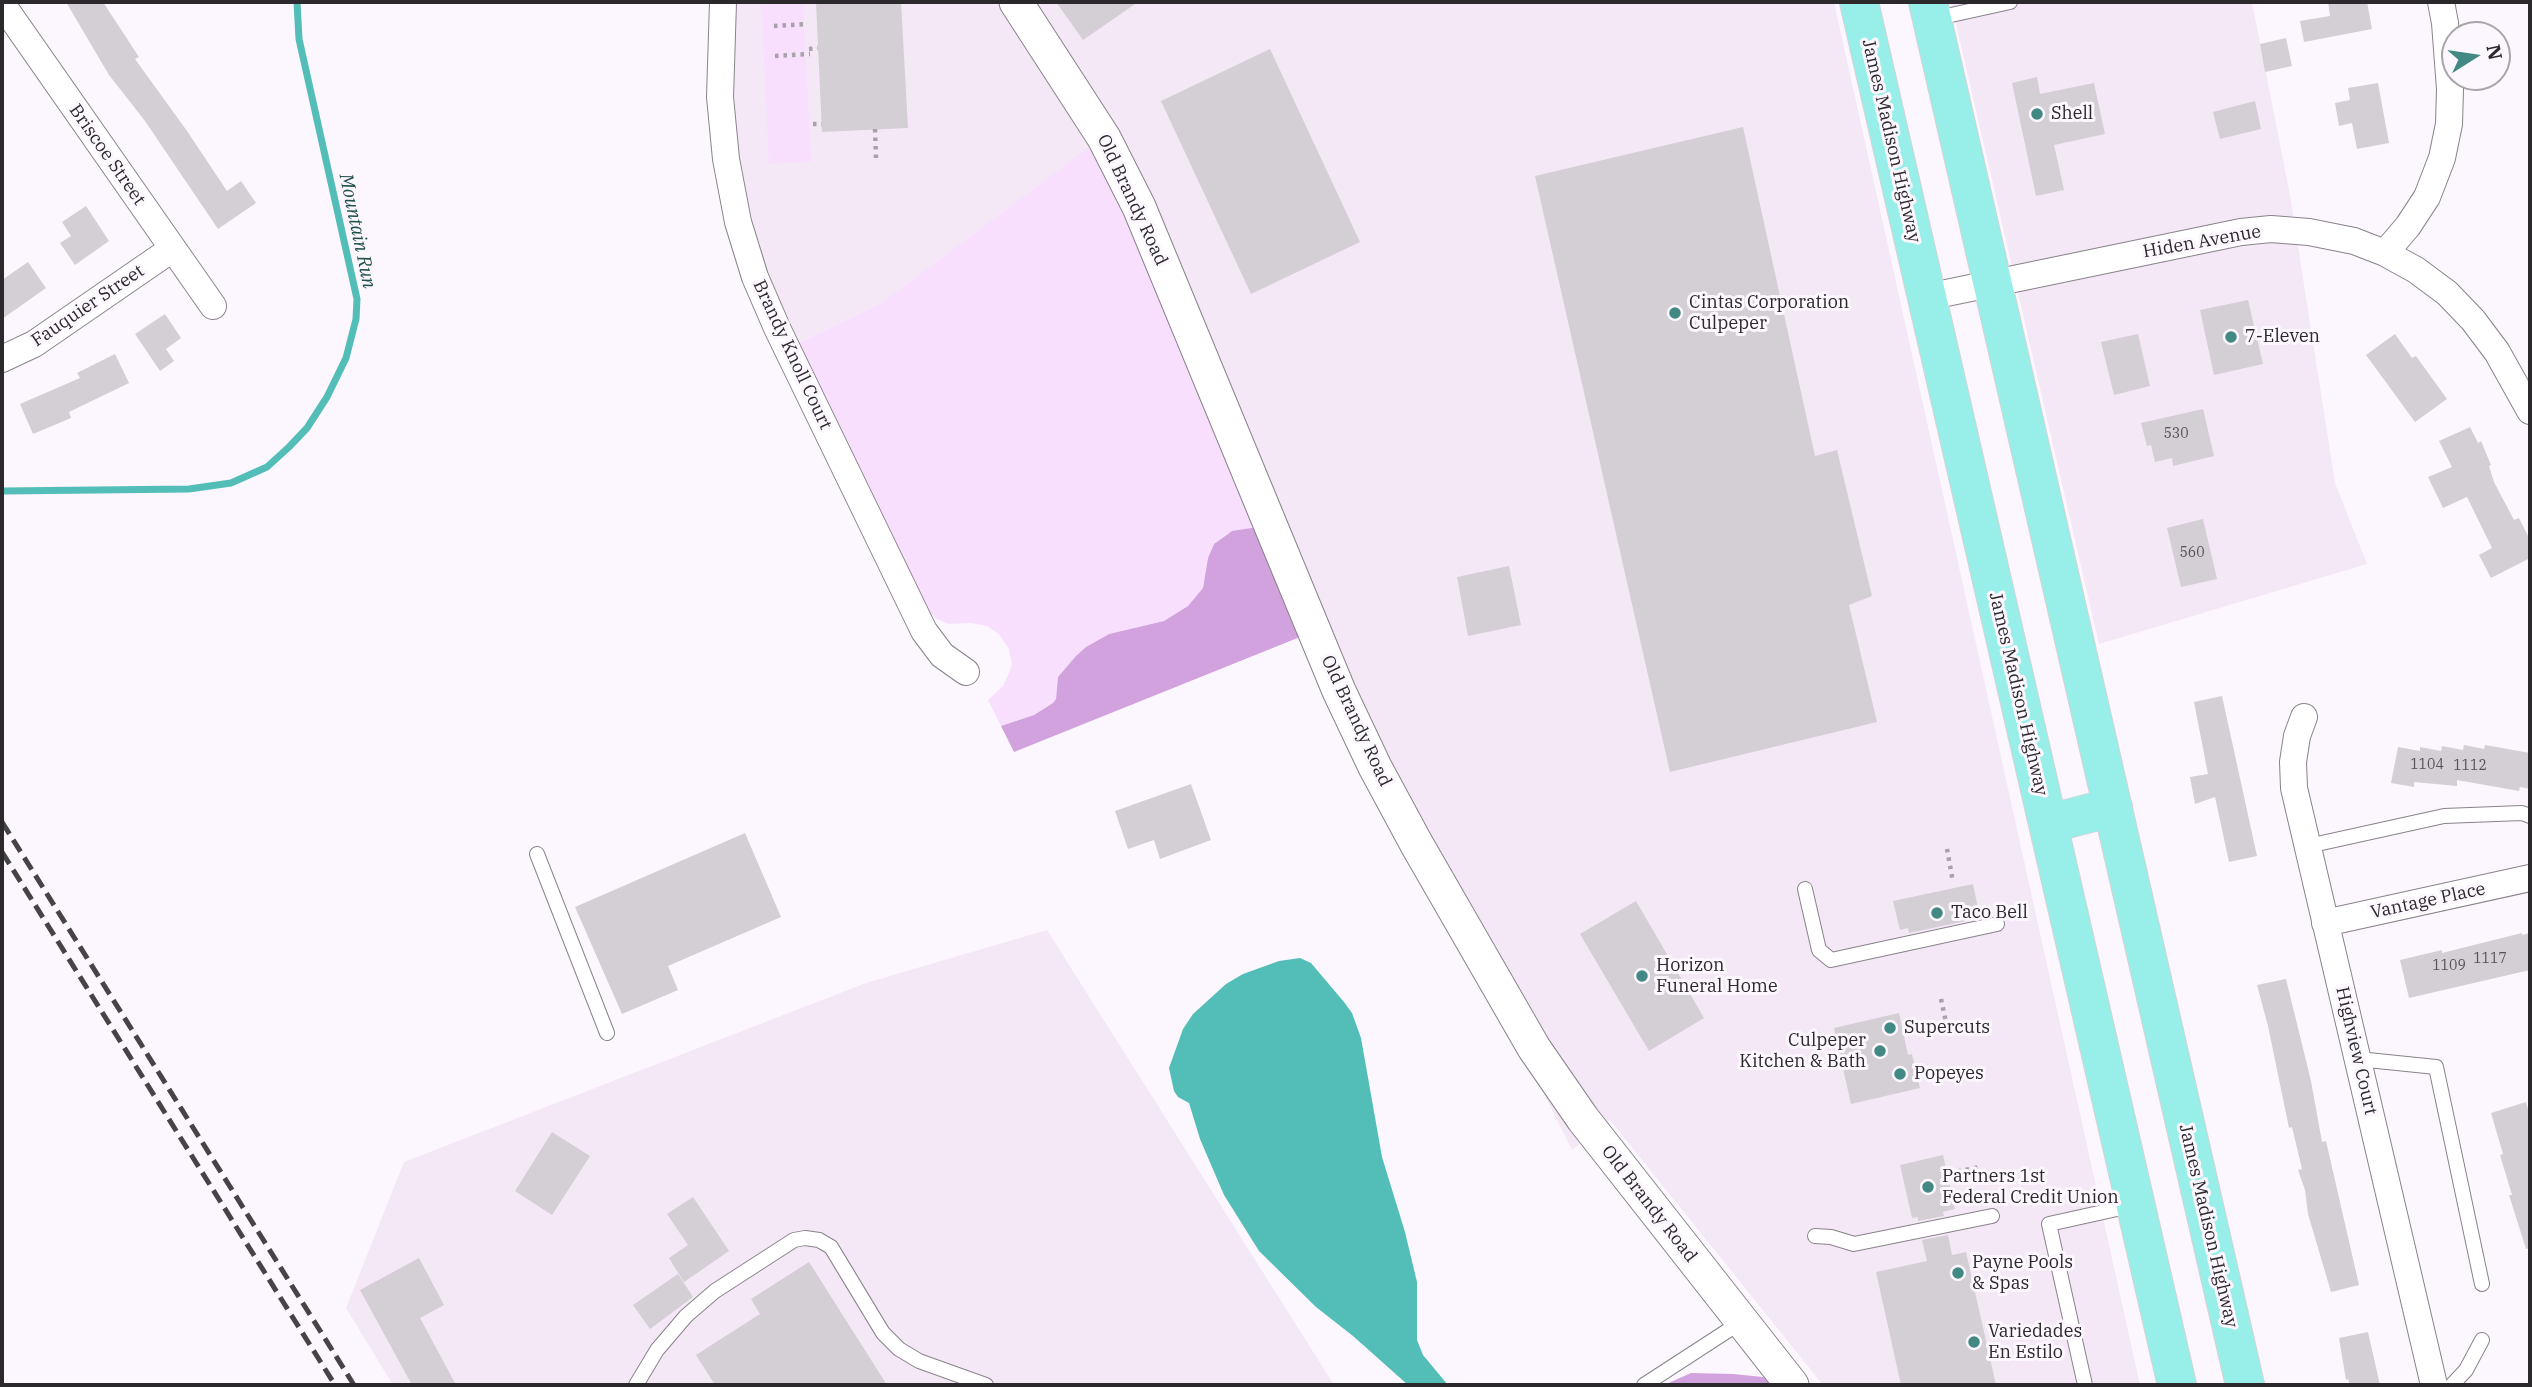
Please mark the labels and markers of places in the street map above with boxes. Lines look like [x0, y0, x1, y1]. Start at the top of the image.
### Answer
place label: Shell [2051, 103, 2093, 125]
marker: Shell [2029, 106, 2045, 122]
place label: Cintas Corporation Culpeper [1689, 292, 1849, 334]
marker: Cintas Corporation Culpeper [1667, 305, 1683, 321]
place label: 7-Eleven [2245, 326, 2320, 348]
marker: 7-Eleven [2223, 329, 2239, 345]
place label: Taco Bell [1951, 902, 2028, 924]
marker: Taco Bell [1929, 905, 1945, 921]
place label: Horizon Funeral Home [1656, 955, 1778, 998]
marker: Horizon Funeral Home [1634, 968, 1650, 984]
place label: Supercuts [1904, 1017, 1990, 1039]
marker: Supercuts [1882, 1020, 1898, 1036]
place label: Culpeper Kitchen & Bath [1739, 1030, 1866, 1072]
marker: Culpeper Kitchen & Bath [1872, 1043, 1888, 1059]
place label: Popeyes [1914, 1063, 1984, 1085]
marker: Popeyes [1892, 1066, 1908, 1082]
place label: Partners 1st Federal Credit Union [1942, 1166, 2119, 1208]
marker: Partners 1st Federal Credit Union [1920, 1179, 1936, 1195]
place label: Payne Pools & Spas [1972, 1252, 2073, 1294]
marker: Payne Pools & Spas [1950, 1265, 1966, 1281]
place label: Variedades En Estilo [1988, 1321, 2082, 1364]
marker: Variedades En Estilo [1966, 1334, 1982, 1350]

